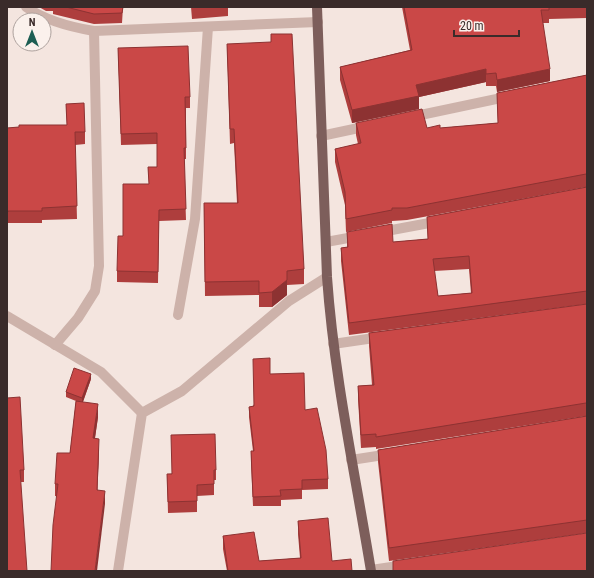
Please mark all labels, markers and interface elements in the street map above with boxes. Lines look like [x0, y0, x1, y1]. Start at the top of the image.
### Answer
north arrow [12, 12, 52, 52]
scale bar [454, 12, 519, 38]
text: N [29, 16, 36, 29]
text: 20 m [460, 19, 484, 33]

